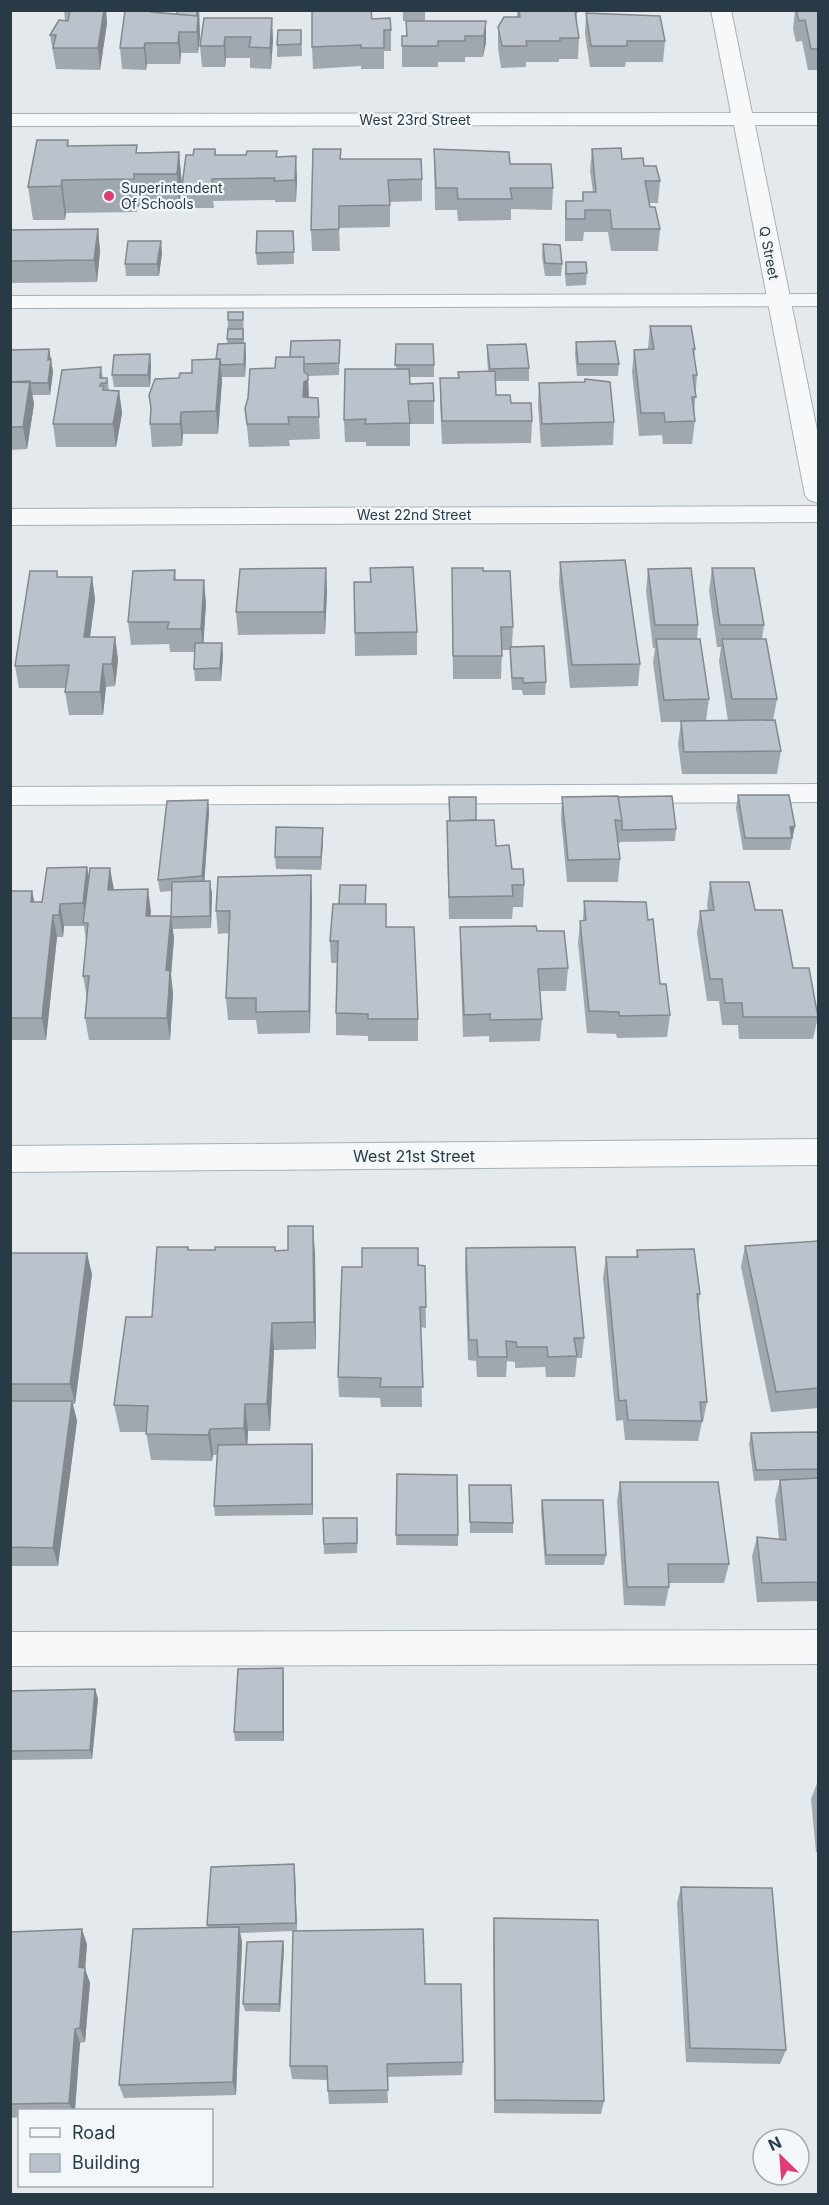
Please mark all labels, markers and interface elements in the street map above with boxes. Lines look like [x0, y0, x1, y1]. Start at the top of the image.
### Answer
street label: West 23rd Street [359, 111, 471, 128]
place label: Superintendent Of Schools [121, 179, 223, 212]
marker: Superintendent Of Schools [102, 189, 116, 203]
street label: Q Street [756, 225, 783, 282]
street label: West 22nd Street [357, 506, 472, 523]
street label: West 21st Street [353, 1146, 475, 1166]
legend [18, 2109, 213, 2187]
text: Road [72, 2122, 115, 2143]
north arrow [751, 2127, 811, 2187]
text: N [765, 2132, 784, 2155]
text: Building [72, 2152, 140, 2173]

